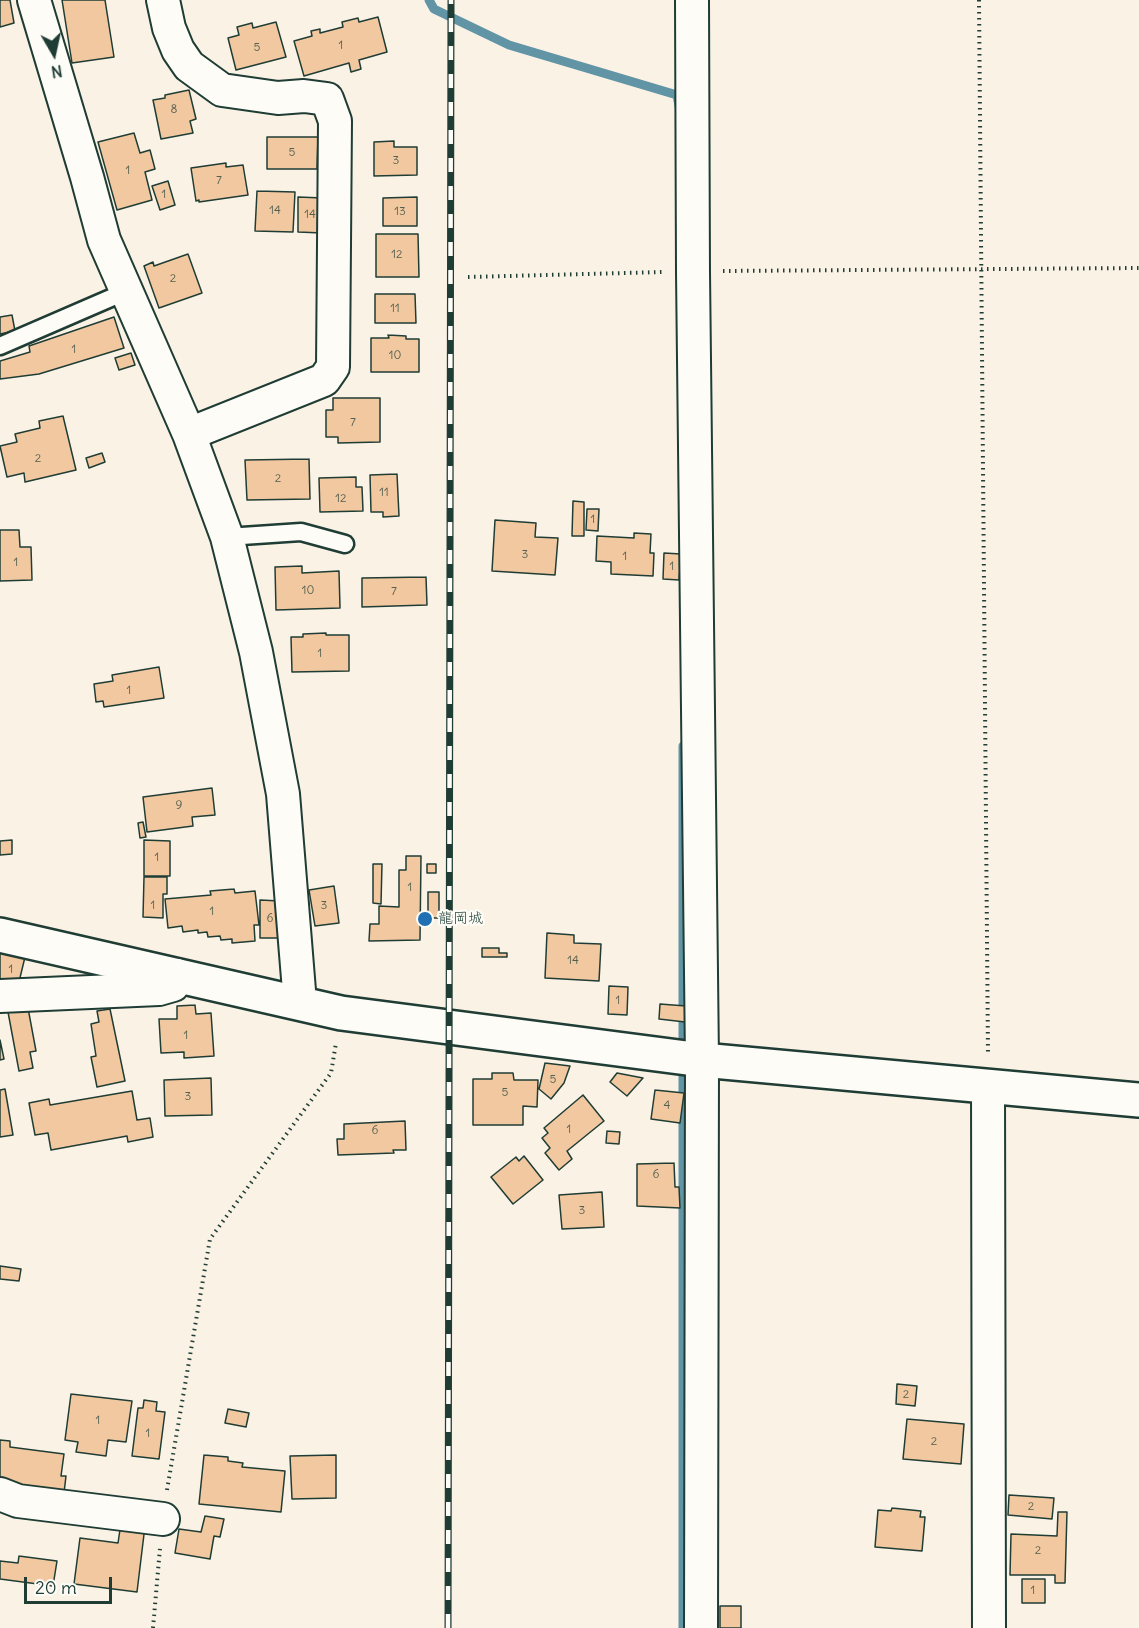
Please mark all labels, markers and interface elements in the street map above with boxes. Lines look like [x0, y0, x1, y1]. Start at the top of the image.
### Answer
north arrow [24, 24, 84, 84]
house number: 1 [339, 39, 343, 53]
house number: 5 [254, 41, 260, 55]
text: N [50, 61, 64, 83]
house number: 8 [171, 103, 177, 117]
house number: 5 [289, 146, 295, 160]
house number: 3 [393, 154, 399, 168]
house number: 1 [126, 164, 130, 178]
house number: 7 [216, 174, 222, 188]
house number: 1 [162, 188, 166, 202]
house number: 14 [269, 204, 281, 218]
house number: 13 [394, 205, 406, 219]
house number: 14 [304, 208, 316, 222]
house number: 12 [391, 248, 403, 262]
house number: 2 [170, 272, 176, 286]
house number: 11 [390, 302, 400, 316]
house number: 1 [72, 343, 76, 357]
house number: 10 [389, 349, 401, 363]
house number: 7 [350, 416, 356, 430]
house number: 2 [35, 452, 41, 466]
house number: 2 [275, 472, 281, 486]
house number: 11 [379, 486, 389, 500]
house number: 12 [335, 492, 347, 506]
house number: 1 [591, 513, 595, 527]
house number: 3 [522, 548, 528, 562]
house number: 1 [623, 550, 627, 564]
house number: 1 [14, 556, 18, 570]
house number: 1 [670, 560, 674, 574]
house number: 10 [302, 584, 314, 598]
house number: 7 [391, 585, 397, 599]
house number: 1 [318, 647, 322, 661]
house number: 1 [127, 684, 131, 698]
house number: 9 [176, 799, 182, 813]
house number: 1 [155, 851, 159, 865]
house number: 1 [408, 881, 412, 895]
house number: 1 [151, 899, 155, 913]
house number: 3 [321, 899, 327, 913]
house number: 1 [210, 905, 214, 919]
marker: 龍岡城 [416, 910, 434, 928]
place label: 龍岡城 [438, 910, 483, 928]
house number: 6 [267, 912, 273, 926]
house number: 14 [567, 954, 579, 968]
house number: 1 [9, 963, 13, 977]
house number: 1 [616, 994, 620, 1008]
house number: 1 [184, 1029, 188, 1043]
house number: 5 [550, 1073, 556, 1087]
house number: 5 [502, 1086, 508, 1100]
house number: 3 [185, 1090, 191, 1104]
house number: 4 [664, 1099, 670, 1113]
house number: 1 [567, 1123, 571, 1137]
house number: 6 [372, 1124, 378, 1138]
house number: 6 [653, 1168, 659, 1182]
house number: 3 [579, 1204, 585, 1218]
house number: 2 [903, 1388, 909, 1402]
house number: 1 [96, 1414, 100, 1428]
house number: 1 [146, 1427, 150, 1441]
house number: 2 [931, 1435, 937, 1449]
house number: 2 [1028, 1500, 1034, 1514]
house number: 2 [1035, 1544, 1041, 1558]
scale bar [27, 1565, 116, 1603]
text: 20 m [35, 1576, 77, 1599]
house number: 1 [1031, 1584, 1035, 1598]

